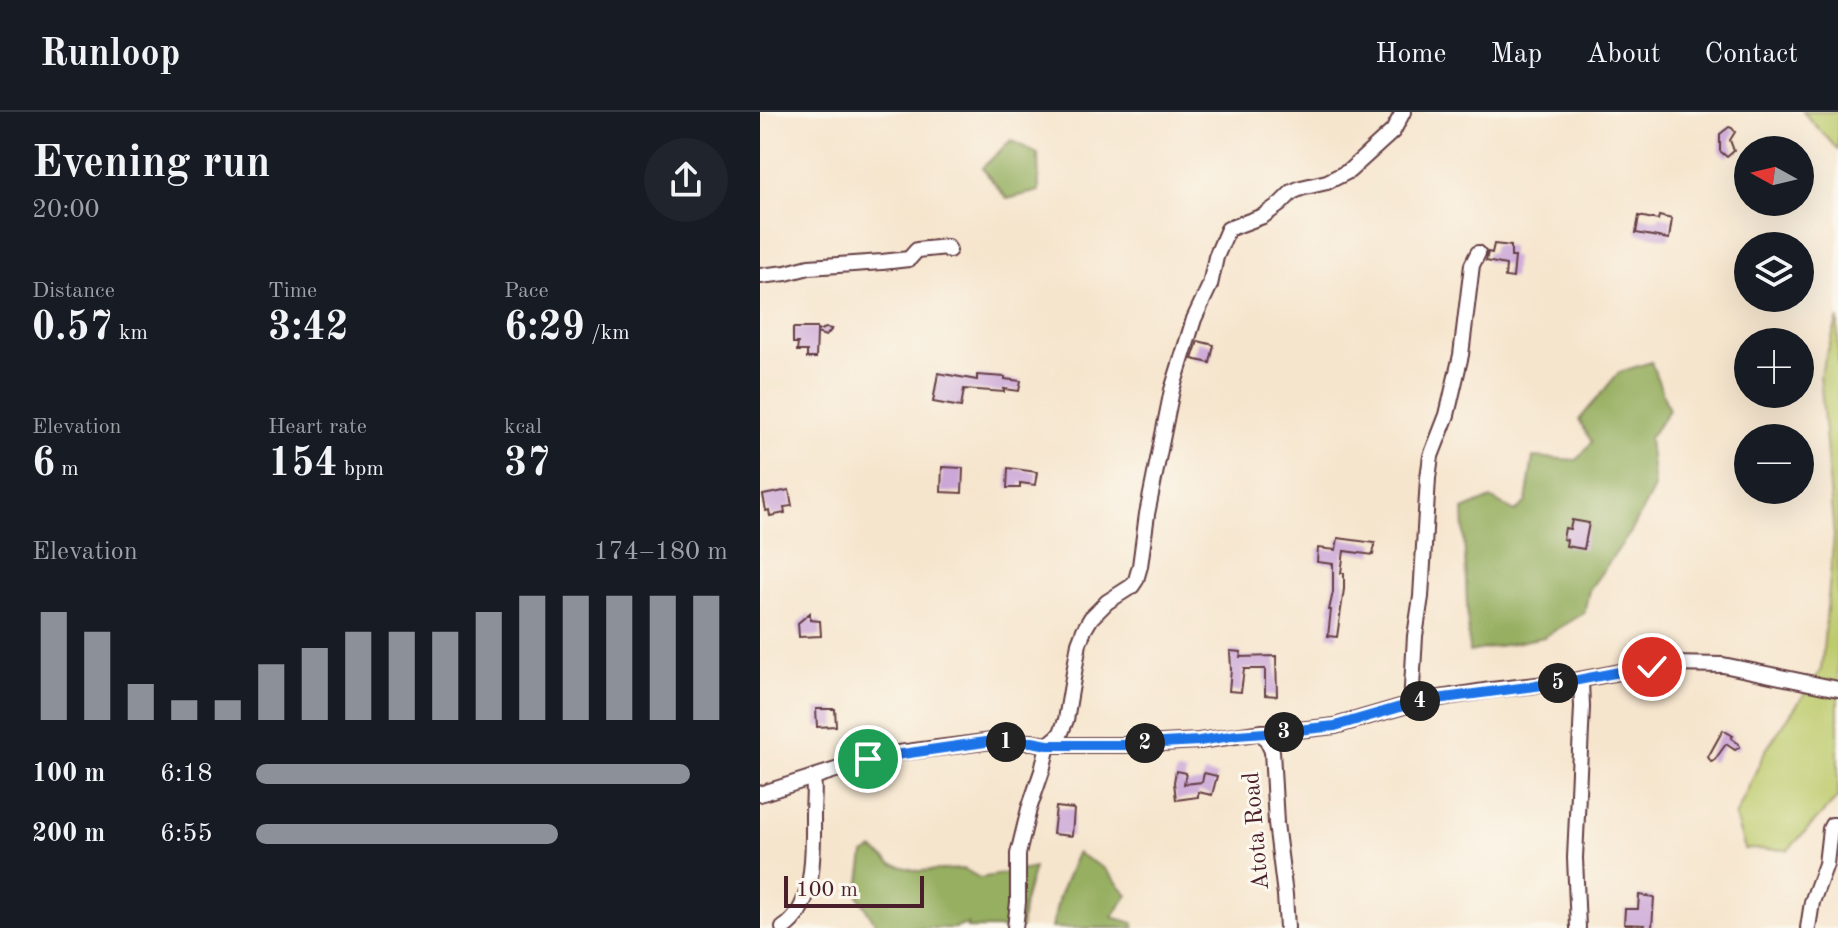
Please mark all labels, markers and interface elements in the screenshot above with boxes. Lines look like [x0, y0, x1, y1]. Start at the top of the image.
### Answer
text: Runloop [40, 36, 180, 74]
text: Home [1375, 41, 1446, 69]
text: Map [1490, 41, 1542, 69]
text: About [1586, 41, 1661, 69]
text: Contact [1705, 41, 1798, 69]
north arrow [1734, 136, 1814, 216]
map controls [1734, 136, 1814, 504]
button: share [644, 138, 728, 222]
text: Evening run [32, 142, 270, 186]
text: 20:00 [32, 197, 100, 223]
button: layers [1734, 232, 1814, 312]
text: Distance [32, 280, 115, 302]
text: Time [268, 280, 317, 302]
text: Pace [504, 280, 549, 302]
text: 0.57 [32, 309, 113, 349]
text: 3:42 [268, 309, 349, 349]
text: 6:29 [504, 309, 585, 349]
text: km [113, 322, 148, 344]
text: /km [585, 322, 630, 344]
button: + [1734, 328, 1814, 408]
text: Elevation [32, 416, 122, 438]
text: Heart rate [268, 416, 367, 438]
text: kcal [504, 416, 542, 438]
button: − [1734, 424, 1814, 504]
text: 6 [32, 445, 55, 485]
text: 154 [268, 445, 338, 485]
text: 37 [504, 445, 550, 485]
text: m [55, 458, 79, 480]
text: bpm [338, 458, 384, 480]
text: Elevation [32, 539, 138, 565]
text: 174–180 m [593, 539, 728, 565]
pin [1618, 633, 1686, 701]
icon: check [1630, 645, 1674, 689]
pin: 5 [1538, 663, 1578, 703]
text: 5 [1552, 672, 1564, 694]
pin: 4 [1400, 681, 1440, 721]
text: 4 [1414, 690, 1426, 712]
pin: 3 [1264, 712, 1304, 752]
text: 3 [1278, 721, 1290, 743]
pin: 1 [986, 722, 1026, 762]
pin: 2 [1125, 723, 1165, 763]
pin [834, 725, 902, 793]
text: 1 [1000, 731, 1012, 753]
text: 2 [1139, 732, 1151, 754]
icon: arrive [846, 737, 890, 781]
text: 100 m [32, 761, 105, 787]
text: 6:18 [160, 761, 213, 787]
street label: Atota Road [1240, 771, 1274, 891]
text: 200 m [32, 821, 105, 847]
text: 6:55 [160, 821, 213, 847]
scale bar [784, 872, 924, 908]
text: 100 m [796, 879, 858, 901]

